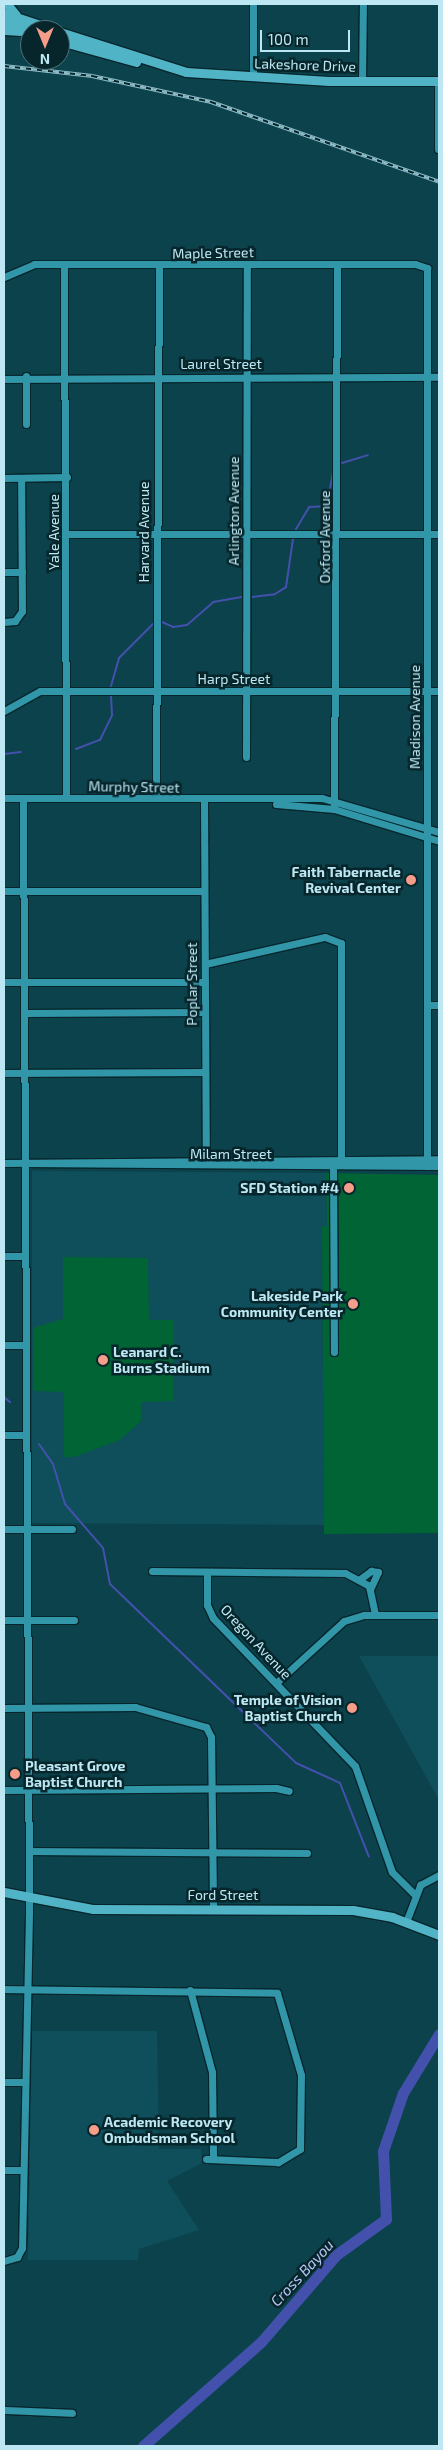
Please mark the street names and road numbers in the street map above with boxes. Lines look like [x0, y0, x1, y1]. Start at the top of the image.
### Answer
street label: Lakeshore Drive [254, 55, 356, 75]
street label: Maple Street [172, 244, 254, 262]
street label: Laurel Street [180, 356, 262, 372]
street label: Arlington Avenue [226, 456, 242, 566]
street label: Harvard Avenue [136, 481, 152, 583]
street label: Oxford Avenue [317, 490, 333, 584]
street label: Yale Avenue [46, 494, 62, 570]
street label: Madison Avenue [407, 665, 423, 769]
street label: Harp Street [198, 671, 270, 687]
street label: Murphy Street [88, 778, 180, 796]
street label: Poplar Street [184, 942, 200, 1026]
street label: Milam Street [190, 1146, 272, 1162]
street label: Oregon Avenue [217, 1601, 295, 1683]
street label: Ford Street [188, 1887, 258, 1903]

